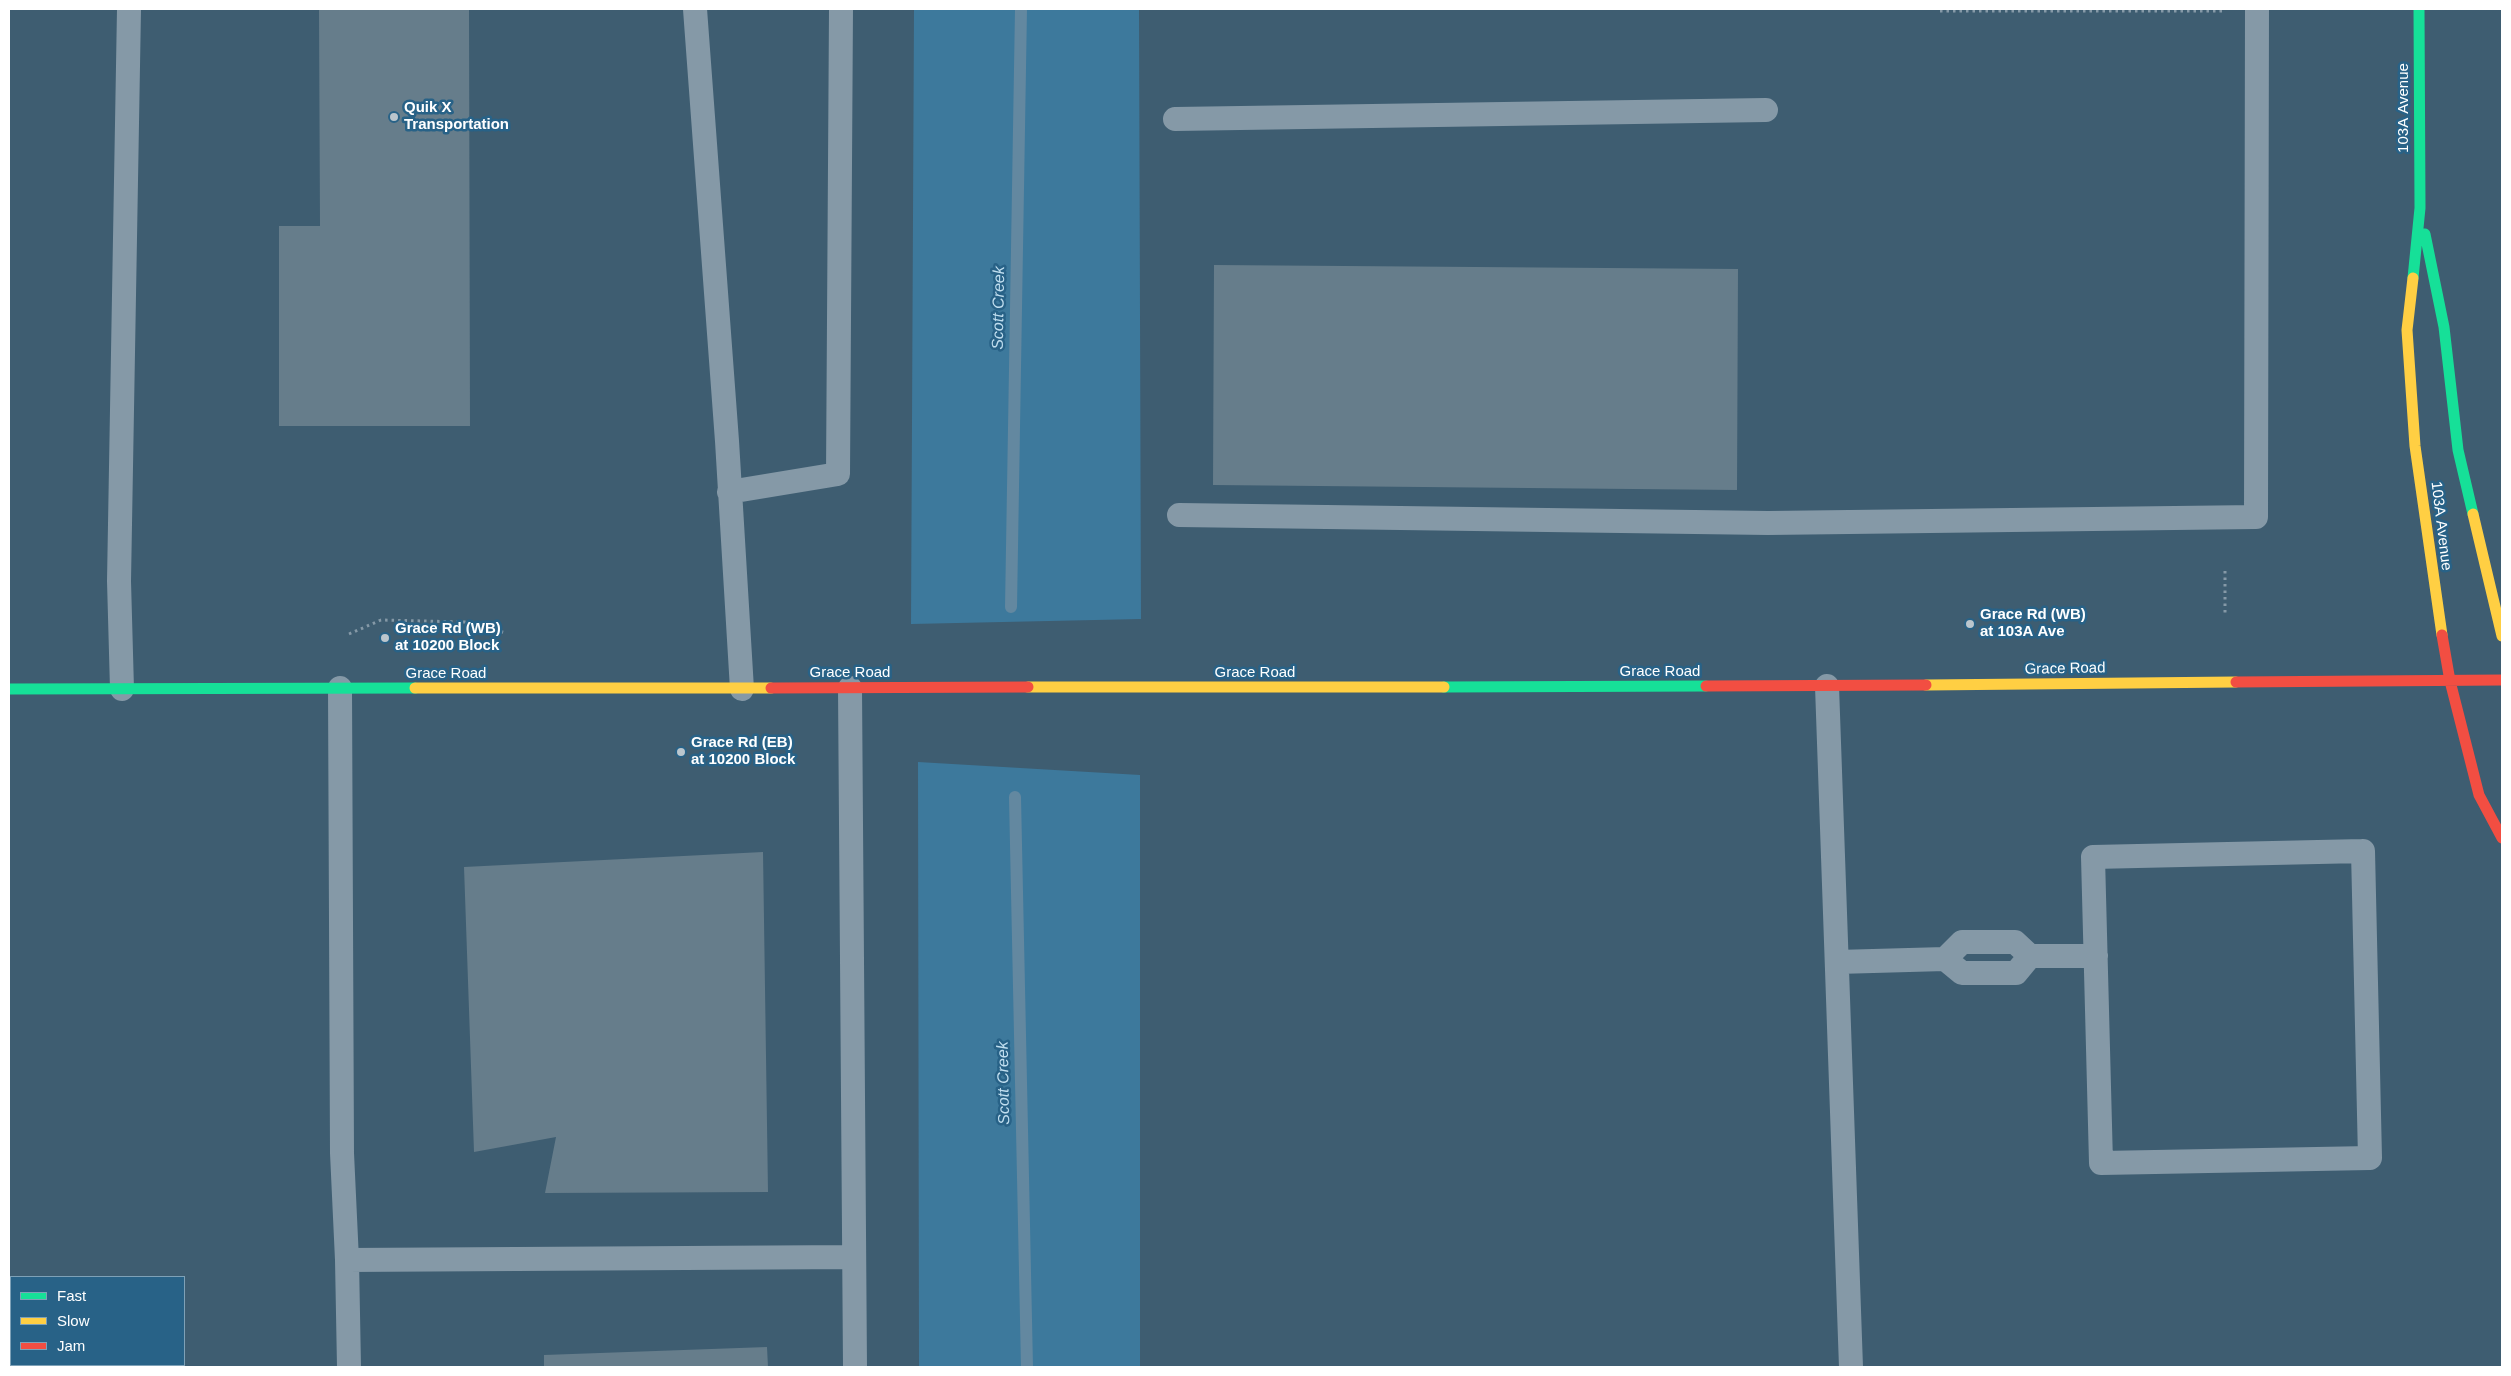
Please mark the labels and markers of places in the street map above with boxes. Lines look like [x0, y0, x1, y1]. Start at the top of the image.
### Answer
place label: Quik X Transportation [404, 99, 509, 134]
marker: Quik X Transportation [388, 111, 400, 123]
place label: Grace Rd (WB) at 103A Ave [1980, 606, 2086, 641]
marker: Grace Rd (WB) at 103A Ave [1964, 618, 1976, 630]
place label: Grace Rd (WB) at 10200 Block [395, 620, 501, 655]
marker: Grace Rd (WB) at 10200 Block [379, 632, 391, 644]
place label: Grace Rd (EB) at 10200 Block [691, 734, 795, 769]
marker: Grace Rd (EB) at 10200 Block [675, 746, 687, 758]

